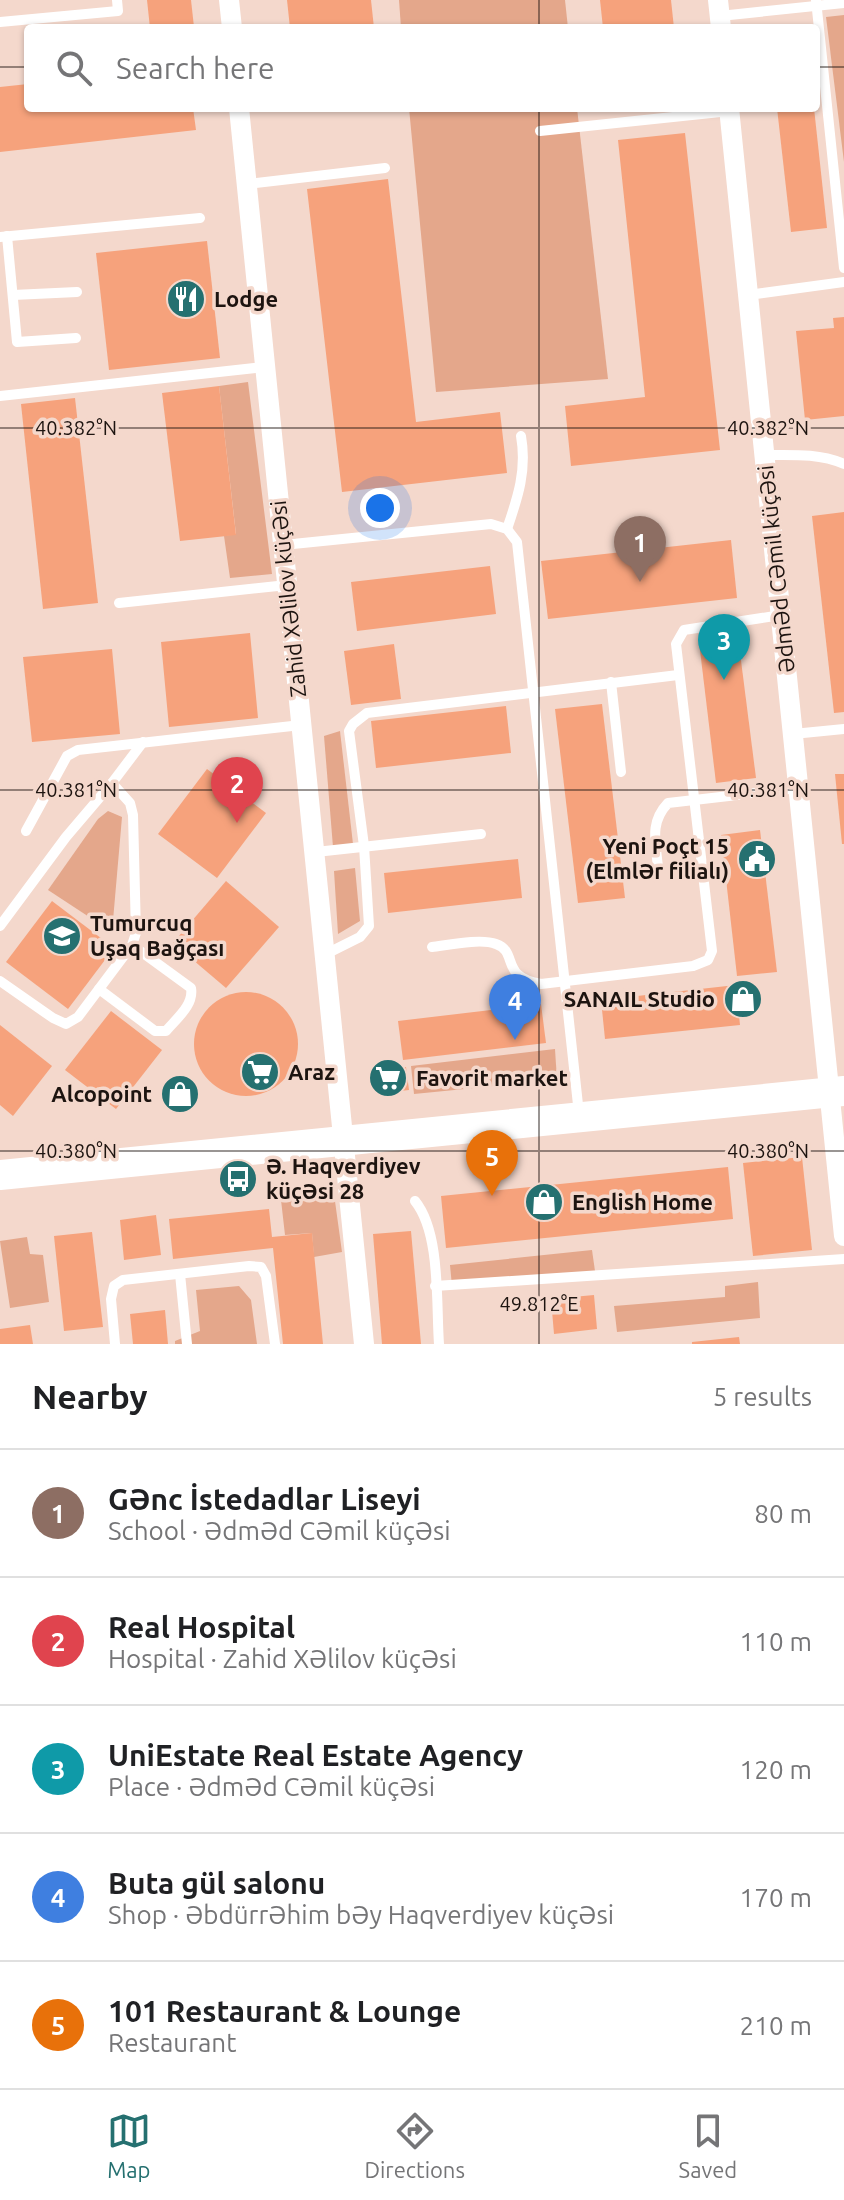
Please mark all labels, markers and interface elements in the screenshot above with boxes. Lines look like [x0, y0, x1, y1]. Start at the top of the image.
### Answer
search box [24, 24, 820, 112]
icon: search [52, 46, 96, 90]
text: Search here [116, 51, 275, 85]
restaurant icon: Lodge [165, 278, 207, 320]
place label: Lodge [214, 286, 278, 311]
text: 40.382°N [35, 416, 117, 439]
text: 40.382°N [727, 416, 809, 439]
street label: Ədməd Cəmil küçəsi [752, 464, 799, 674]
your location [360, 488, 400, 528]
street label: Zahid Xəlilov küçəsi [265, 499, 310, 699]
pin: 1 [614, 516, 666, 582]
pin: 3 [698, 614, 750, 680]
pin: 2 [211, 757, 263, 823]
text: 40.381°N [35, 778, 117, 801]
text: 40.381°N [727, 778, 809, 801]
place label: Yeni Poçt 15 (Elmlər filialı) [585, 833, 729, 884]
public building icon: Yeni Poçt 15 (Elmlər filialı) [736, 838, 778, 880]
place label: Tumurcuq Uşaq Bağçası [90, 910, 224, 961]
school or university icon: Tumurcuq Uşaq Bağçası [41, 915, 83, 957]
pin: 4 [489, 974, 541, 1040]
shop icon: SANAIL Studio [722, 978, 764, 1020]
place label: SANAIL Studio [564, 986, 715, 1011]
supermarket icon: Araz [239, 1051, 281, 1093]
supermarket icon: Favorit market [367, 1057, 409, 1099]
place label: Araz [288, 1059, 335, 1084]
place label: Favorit market [416, 1065, 568, 1090]
shop icon: Alcopoint [159, 1073, 201, 1115]
place label: Alcopoint [51, 1081, 152, 1106]
pin: 5 [466, 1130, 518, 1196]
text: 40.380°N [35, 1139, 117, 1162]
text: 40.380°N [727, 1139, 809, 1162]
place label: Ə. Haqverdiyev küçəsi 28 [266, 1153, 421, 1204]
bus stop icon: Ə. Haqverdiyev küçəsi 28 [217, 1158, 259, 1200]
shop icon: English Home [523, 1181, 565, 1223]
place label: English Home [572, 1189, 713, 1214]
text: 49.812°E [500, 1292, 579, 1315]
text: Nearby [32, 1377, 147, 1415]
text: 5 results [713, 1382, 812, 1411]
text: Gənc İstedadlar Liseyi [108, 1482, 421, 1516]
text: 1 [51, 1499, 65, 1528]
text: 80 m [754, 1499, 812, 1528]
text: School · Ədməd Cəmil küçəsi [108, 1516, 451, 1545]
text: Real Hospital [108, 1610, 295, 1644]
text: 2 [51, 1627, 65, 1656]
text: 110 m [740, 1627, 812, 1656]
text: Hospital · Zahid Xəlilov küçəsi [108, 1644, 457, 1673]
text: UniEstate Real Estate Agency [108, 1738, 523, 1772]
text: 3 [51, 1755, 65, 1784]
text: 120 m [740, 1755, 812, 1784]
text: Place · Ədməd Cəmil küçəsi [108, 1772, 435, 1801]
text: Buta gül salonu [108, 1866, 325, 1900]
text: 4 [51, 1883, 65, 1912]
text: 170 m [740, 1883, 812, 1912]
text: Shop · Əbdürrəhim bəy Haqverdiyev küçəsi [108, 1900, 614, 1929]
text: 101 Restaurant & Lounge [108, 1994, 461, 2028]
text: 5 [51, 2011, 65, 2040]
text: 210 m [740, 2011, 812, 2040]
text: Restaurant [108, 2028, 236, 2057]
tab: Map [107, 2109, 151, 2182]
tab: Directions [364, 2109, 465, 2182]
tab: Saved [679, 2109, 737, 2182]

